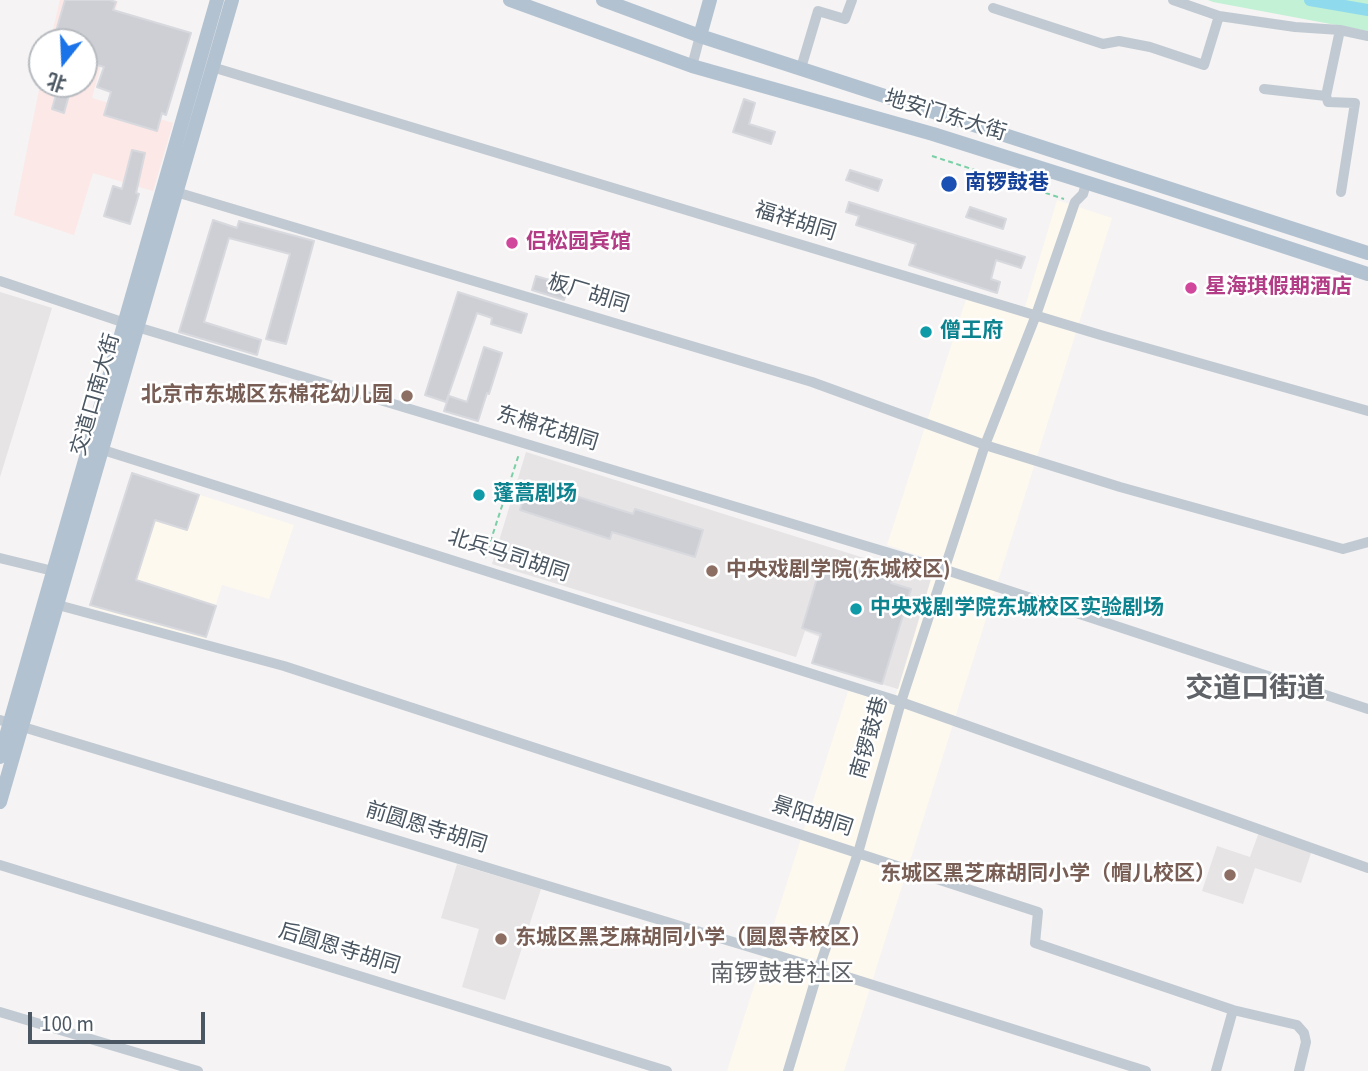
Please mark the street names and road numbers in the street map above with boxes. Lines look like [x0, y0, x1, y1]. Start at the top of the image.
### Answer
street label: 地安门东大街 [881, 87, 1009, 147]
street label: 福祥胡同 [751, 199, 839, 247]
street label: 板厂胡同 [544, 271, 632, 319]
street label: 交道口南大街 [68, 331, 126, 459]
street label: 东棉花胡同 [493, 403, 601, 457]
street label: 北兵马司胡同 [444, 526, 572, 588]
street label: 南锣鼓巷 [847, 694, 895, 782]
street label: 景阳胡同 [768, 793, 856, 843]
street label: 前圆恩寺胡同 [362, 799, 490, 859]
street label: 后圆恩寺胡同 [275, 920, 403, 980]

